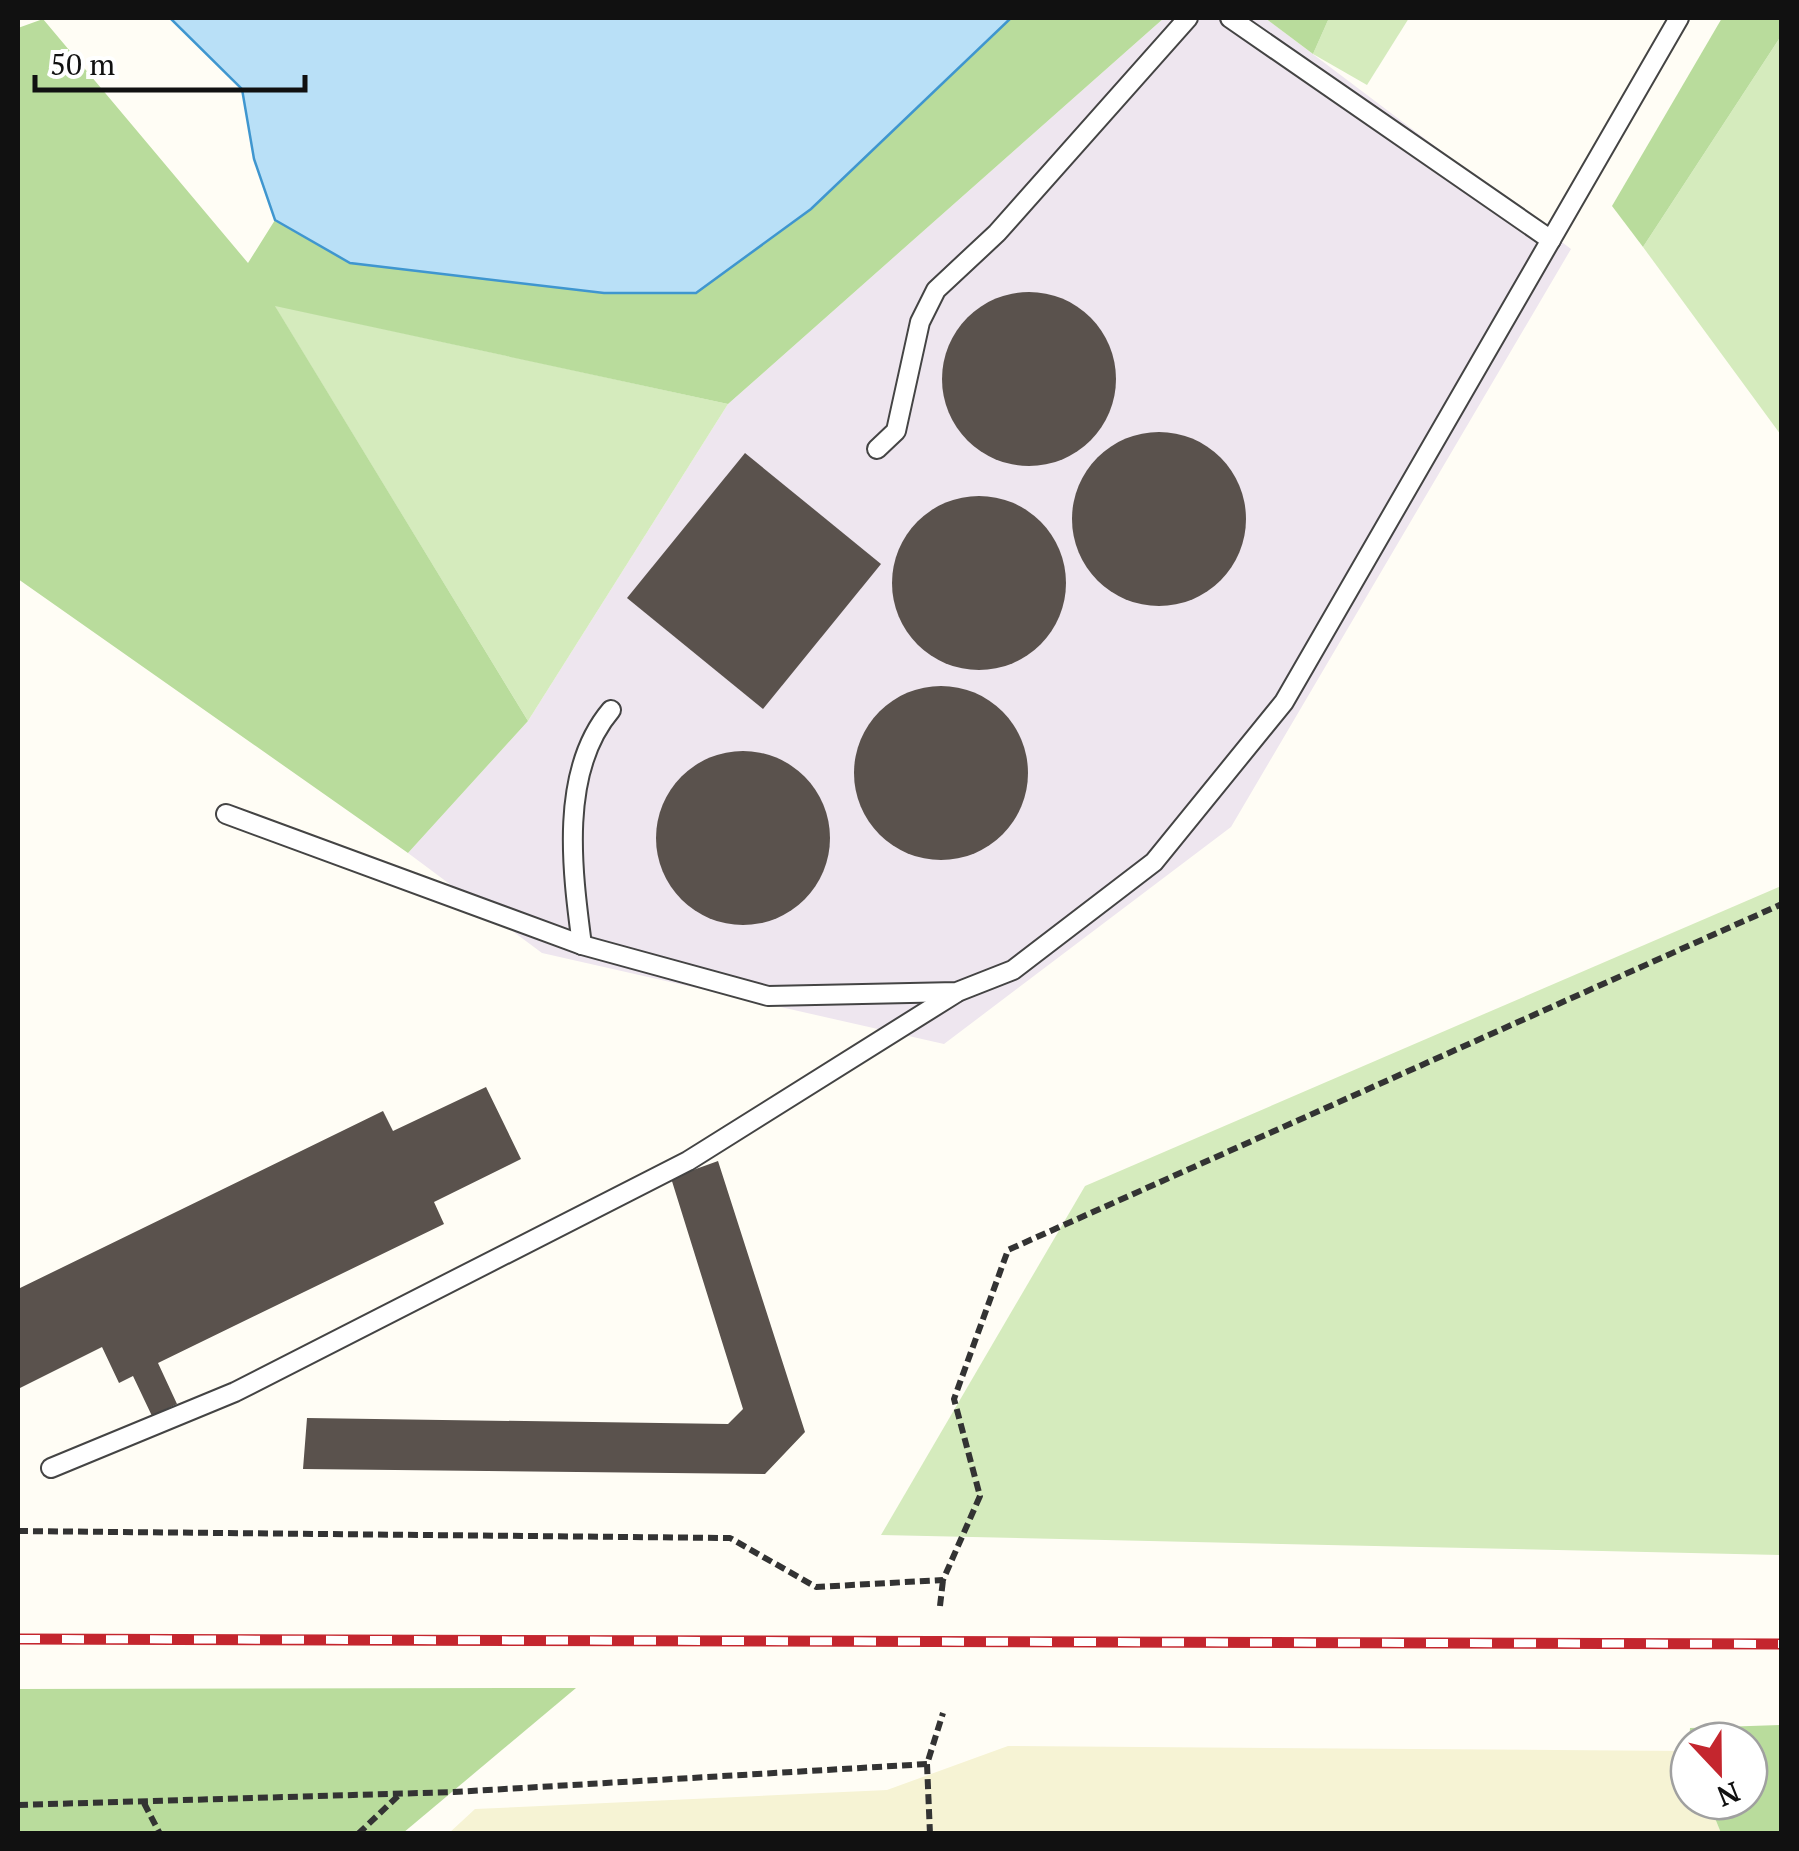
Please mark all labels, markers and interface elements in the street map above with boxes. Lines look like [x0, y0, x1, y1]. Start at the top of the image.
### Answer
scale bar [35, 30, 305, 92]
text: 50 m [50, 44, 115, 84]
north arrow [1669, 1721, 1769, 1821]
text: N [1712, 1774, 1745, 1816]

